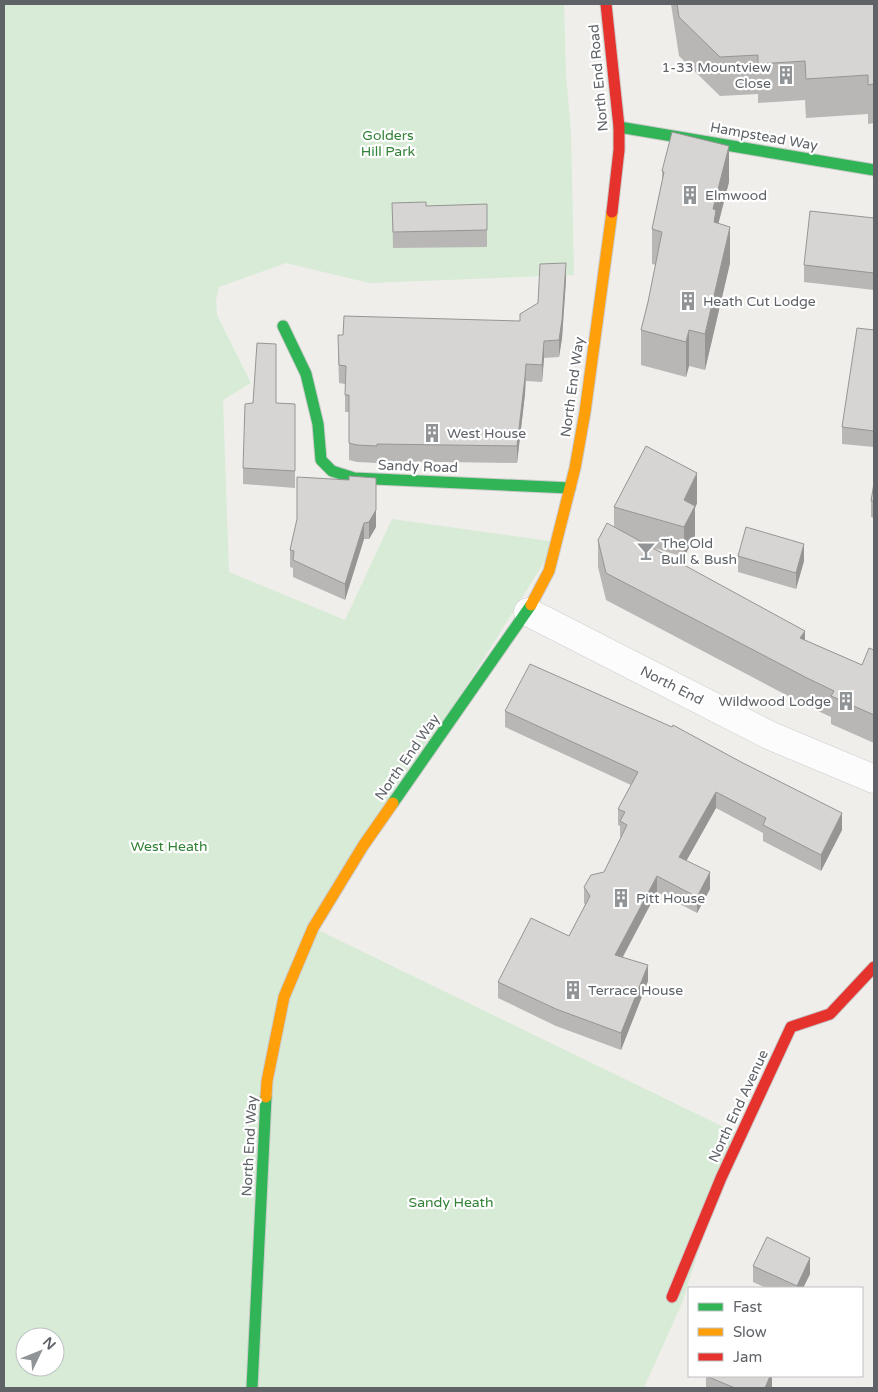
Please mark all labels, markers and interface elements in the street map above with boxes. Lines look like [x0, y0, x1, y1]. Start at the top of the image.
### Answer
street label: North End Road [585, 24, 612, 132]
place label: 1-33 Mountview Close [661, 59, 771, 92]
building icon: 1-33 Mountview Close [775, 64, 797, 86]
street label: Hampstead Way [709, 119, 820, 154]
park label: Golders Hill Park [361, 127, 416, 160]
building icon: Elmwood [679, 184, 701, 206]
place label: Elmwood [705, 187, 767, 204]
building icon: Heath Cut Lodge [677, 290, 699, 312]
place label: Heath Cut Lodge [703, 293, 816, 310]
street label: North End Way [557, 335, 588, 438]
building icon: West House [421, 422, 443, 444]
place label: West House [447, 425, 526, 442]
street label: Sandy Road [378, 457, 458, 476]
place label: The Old Bull & Bush [661, 535, 737, 568]
bar icon: The Old Bull & Bush [635, 540, 657, 562]
street label: North End [637, 662, 706, 709]
building icon: Wildwood Lodge [835, 690, 857, 712]
place label: Wildwood Lodge [719, 693, 831, 710]
street label: North End Way [371, 711, 444, 804]
park label: West Heath [131, 838, 207, 855]
building icon: Pitt House [610, 887, 632, 909]
place label: Pitt House [636, 890, 705, 907]
building icon: Terrace House [562, 979, 584, 1001]
place label: Terrace House [588, 982, 683, 999]
street label: North End Avenue [705, 1047, 772, 1165]
street label: North End Way [238, 1095, 261, 1197]
park label: Sandy Heath [409, 1194, 493, 1211]
legend [688, 1287, 863, 1377]
text: Fast [733, 1298, 763, 1316]
text: Slow [733, 1323, 767, 1341]
north arrow [15, 1327, 65, 1377]
text: N [39, 1334, 59, 1353]
text: Jam [733, 1348, 762, 1366]

